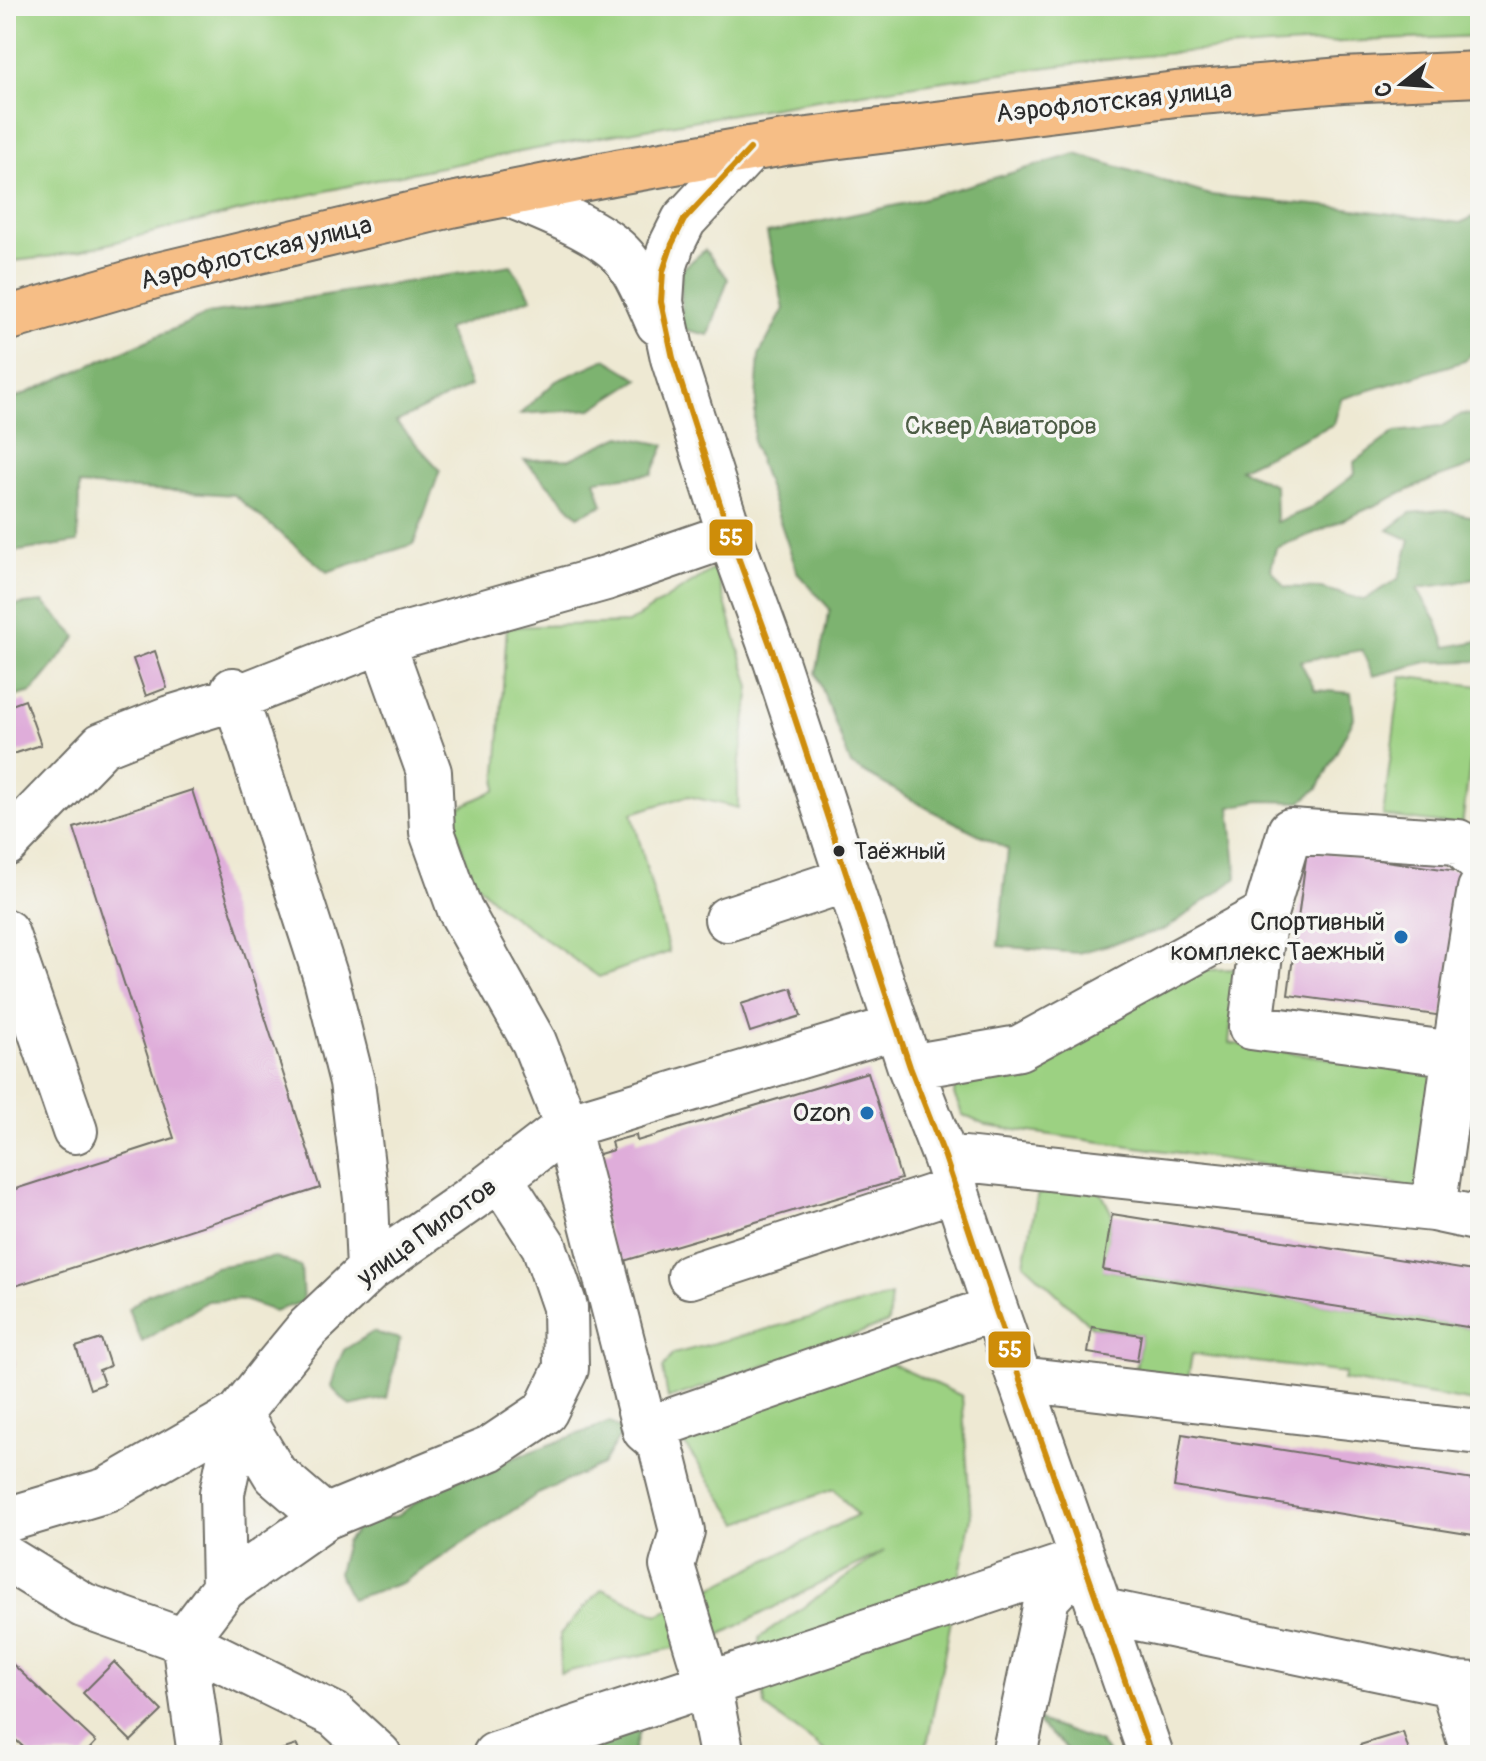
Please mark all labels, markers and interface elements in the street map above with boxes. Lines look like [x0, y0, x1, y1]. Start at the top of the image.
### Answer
north arrow [1362, 44, 1442, 124]
street label: Аэрофлотская улица [994, 74, 1234, 130]
text: С [1368, 79, 1399, 100]
street label: Аэрофлотская улица [137, 209, 375, 297]
park label: Сквер Авиаторов [905, 410, 1097, 442]
line badge: 55 [708, 518, 754, 557]
text: 55 [719, 524, 743, 552]
place label: Таёжный [854, 837, 946, 866]
marker: Таёжный [831, 843, 847, 859]
place label: Спортивный комплекс Таежный [1170, 906, 1385, 968]
marker: Спортивный комплекс Таежный [1392, 928, 1410, 946]
place label: Ozon [793, 1097, 851, 1129]
marker: Ozon [858, 1104, 876, 1122]
street label: улица Пилотов [350, 1171, 503, 1294]
line badge: 55 [987, 1330, 1032, 1369]
text: 55 [998, 1336, 1022, 1364]

